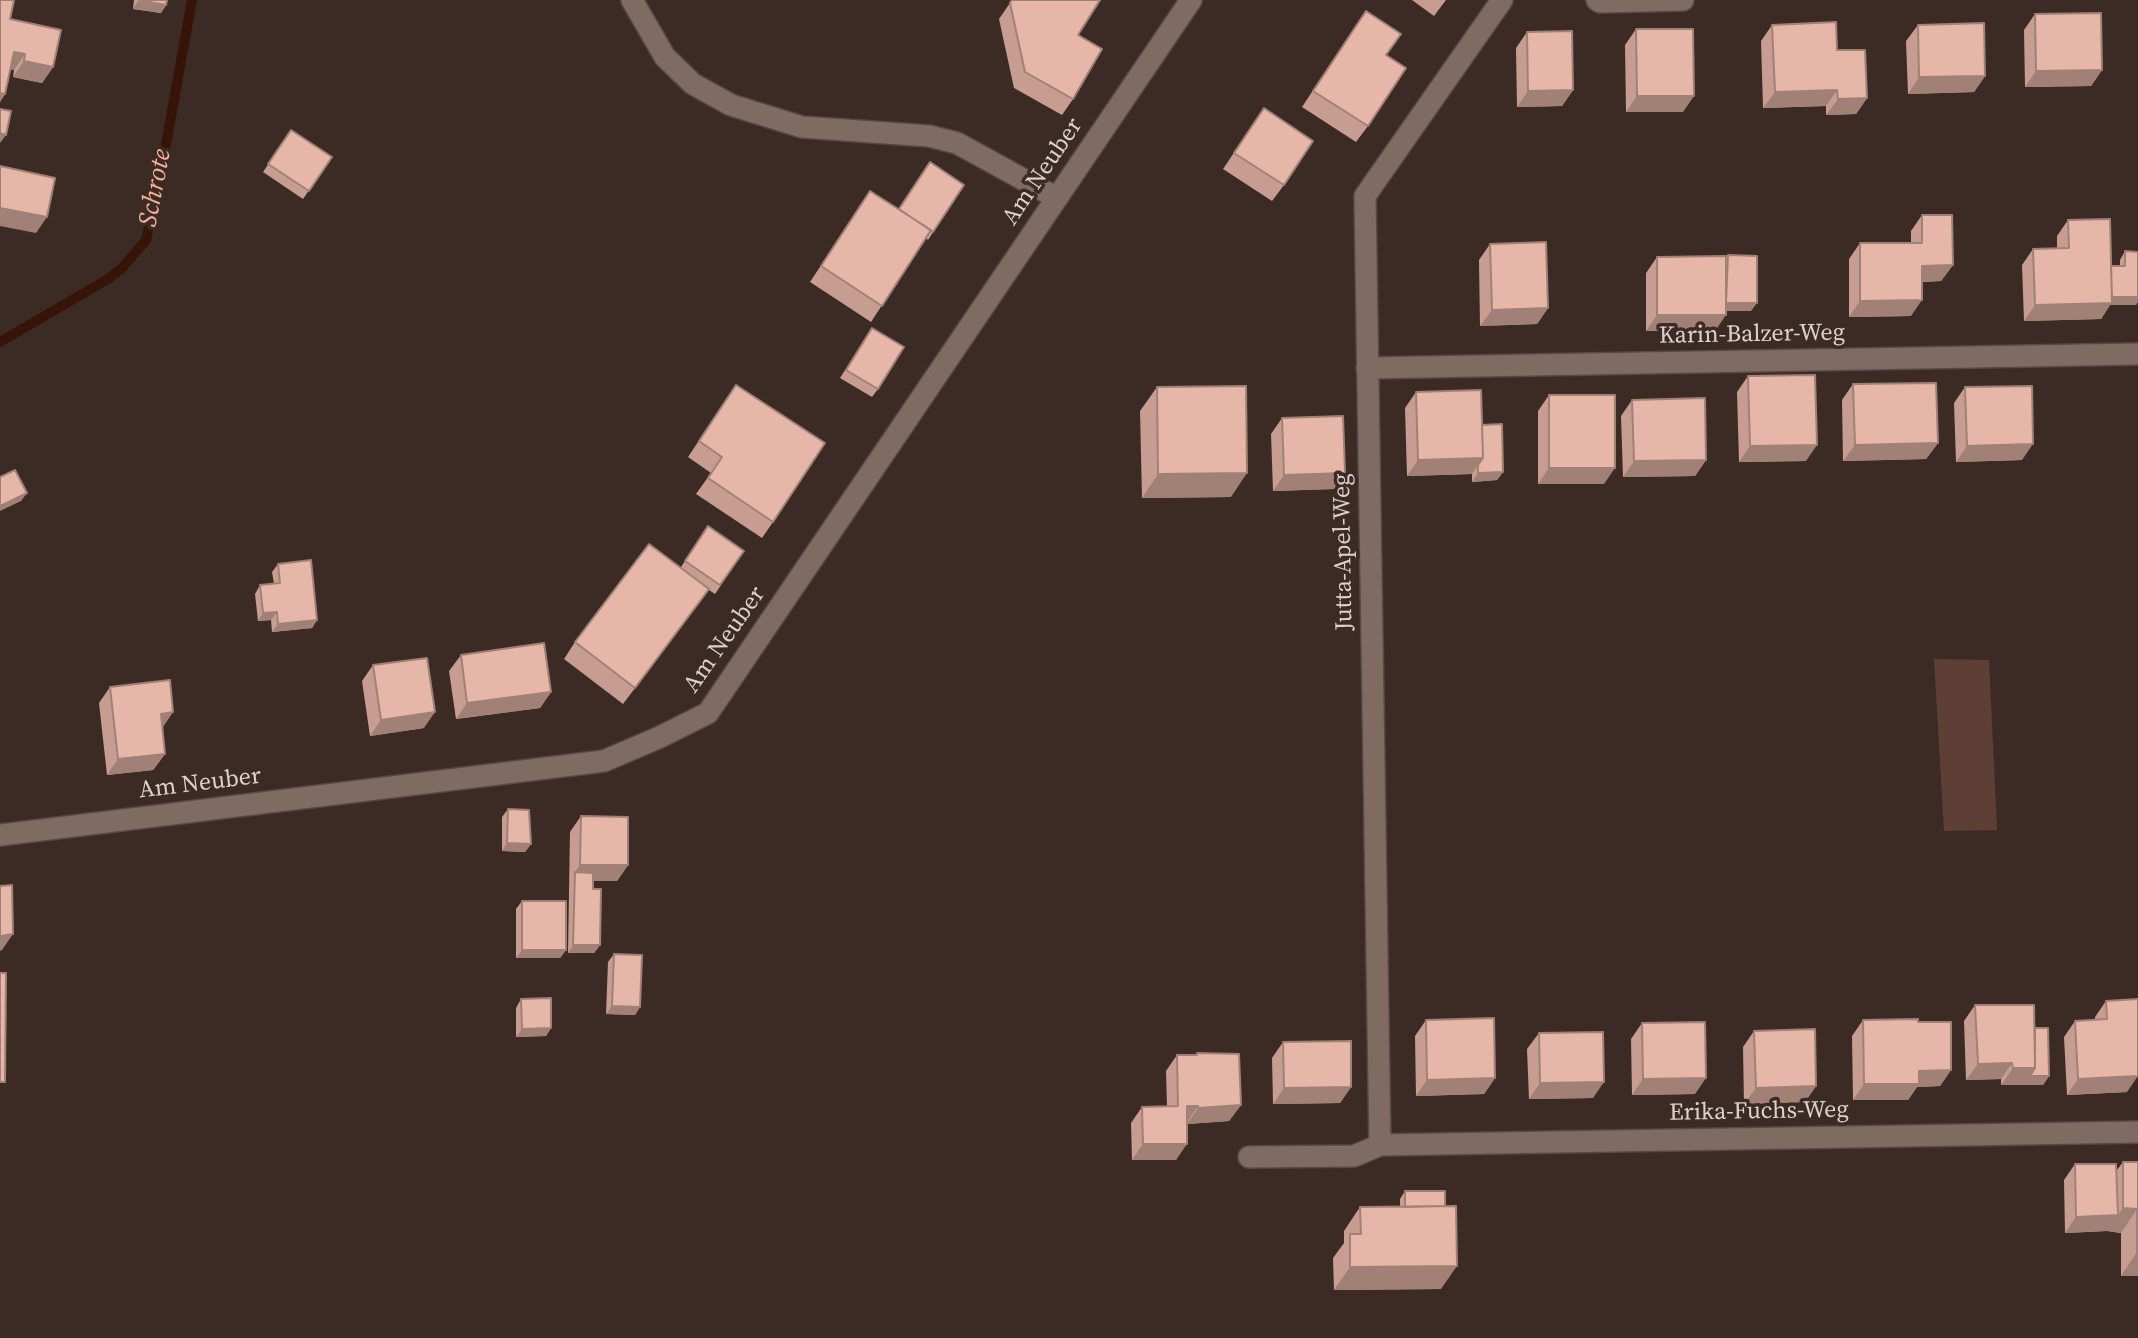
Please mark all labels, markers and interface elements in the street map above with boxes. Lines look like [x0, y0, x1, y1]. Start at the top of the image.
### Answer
street label: Am Neuber [997, 113, 1089, 231]
water label: Schrote [133, 147, 179, 229]
street label: Karin-Balzer-Weg [1659, 319, 1845, 351]
street label: Jutta-Apel-Weg [1328, 473, 1360, 631]
street label: Am Neuber [678, 581, 772, 699]
street label: Am Neuber [137, 762, 263, 806]
street label: Erika-Fuchs-Weg [1669, 1096, 1849, 1128]

